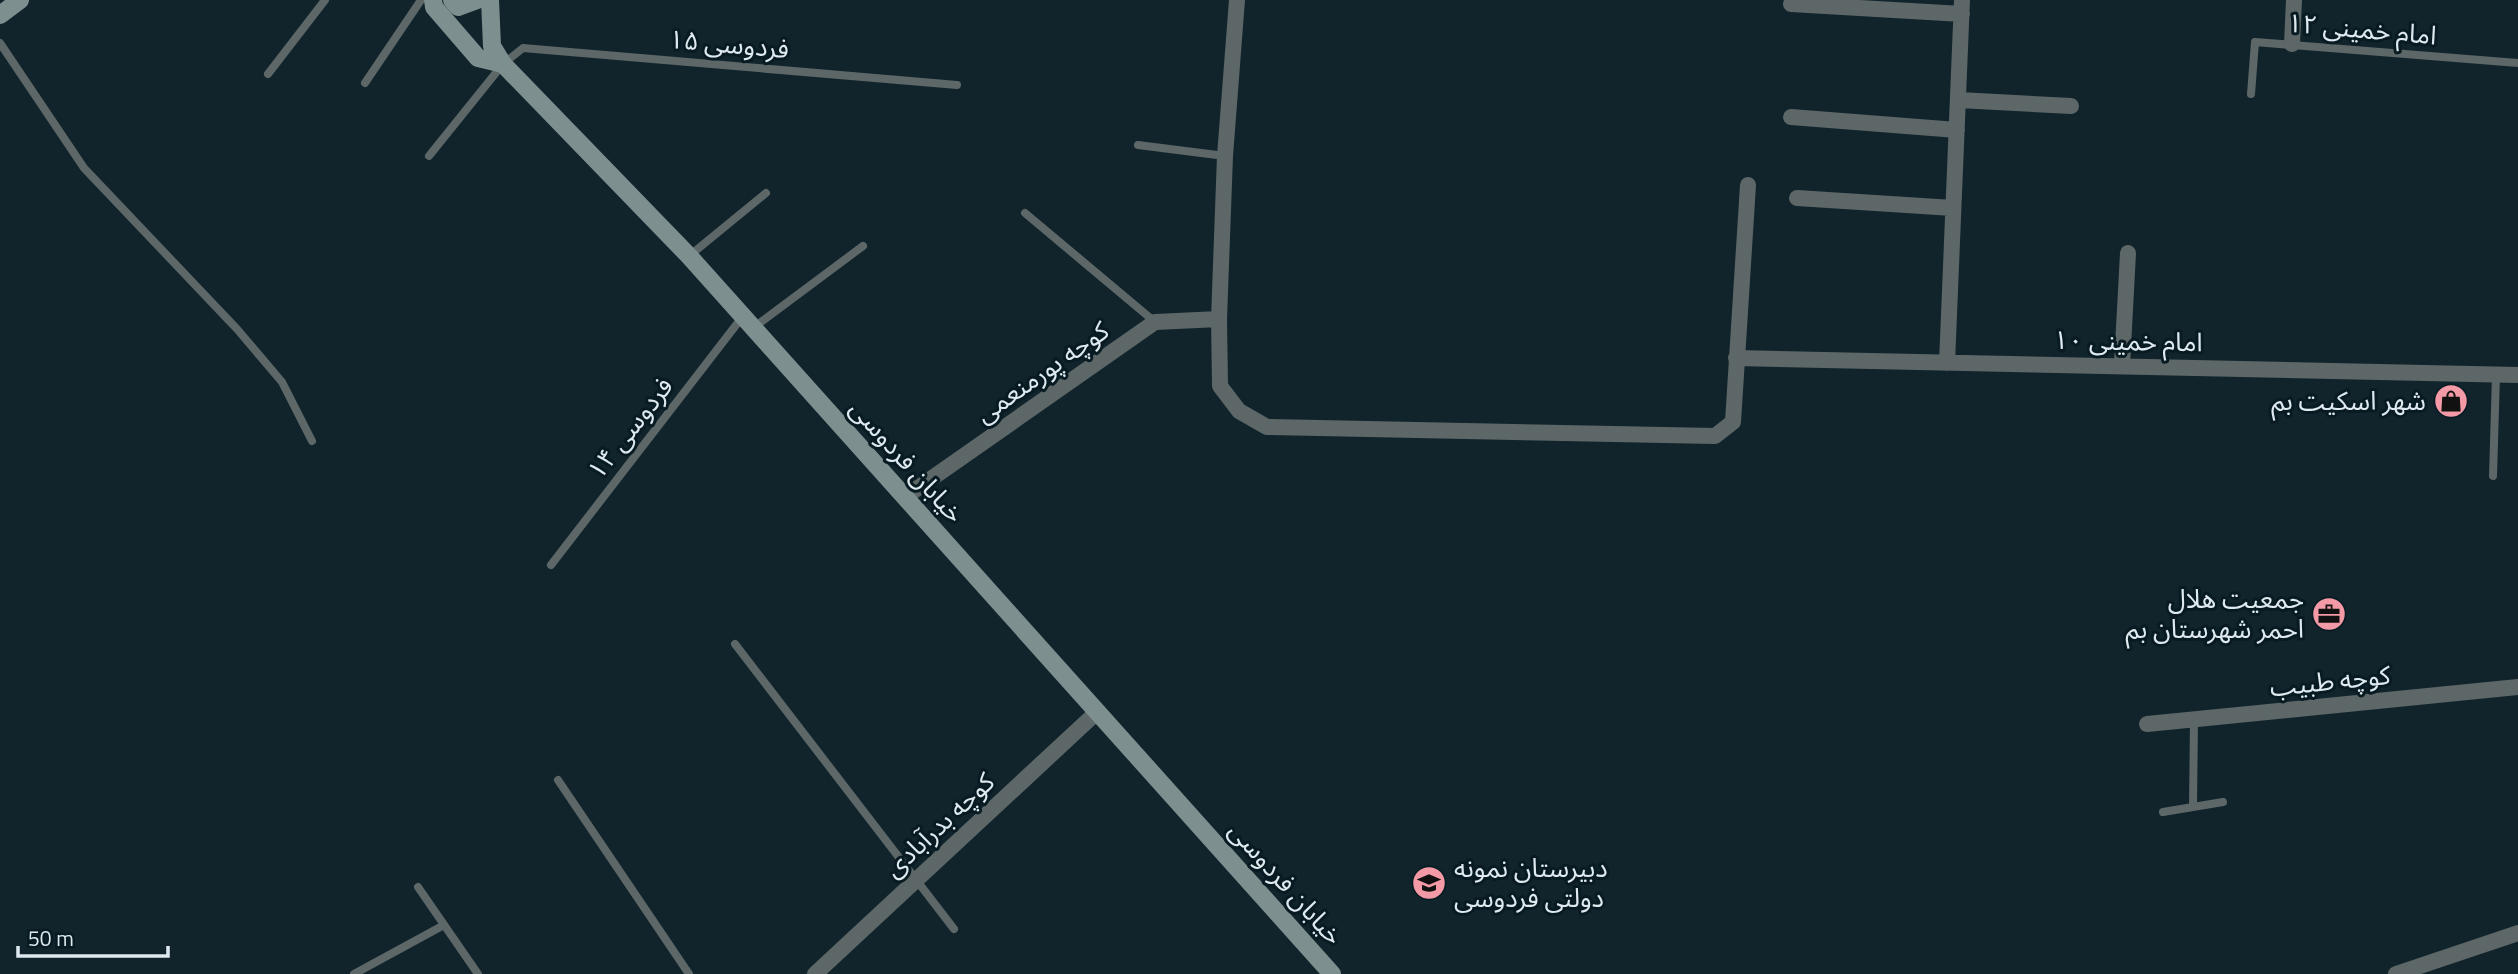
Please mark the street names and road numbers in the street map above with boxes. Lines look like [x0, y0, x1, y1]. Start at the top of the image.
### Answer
street label: امام خمینی ۱۲ [2286, 3, 2438, 55]
street label: فردوسی ۱۵ [667, 19, 791, 68]
street label: کوچه پورمنعمی [967, 311, 1117, 432]
street label: امام خمینی ۱۰ [2053, 320, 2203, 362]
street label: فردوسی ۱۴ [577, 368, 682, 487]
street label: خیابان فردوسی [841, 390, 974, 531]
street label: کوچه طبیب [2268, 655, 2393, 706]
street label: کوچه بدرآبادی [874, 763, 1003, 886]
street label: خیابان فردوسی [1220, 812, 1353, 953]

